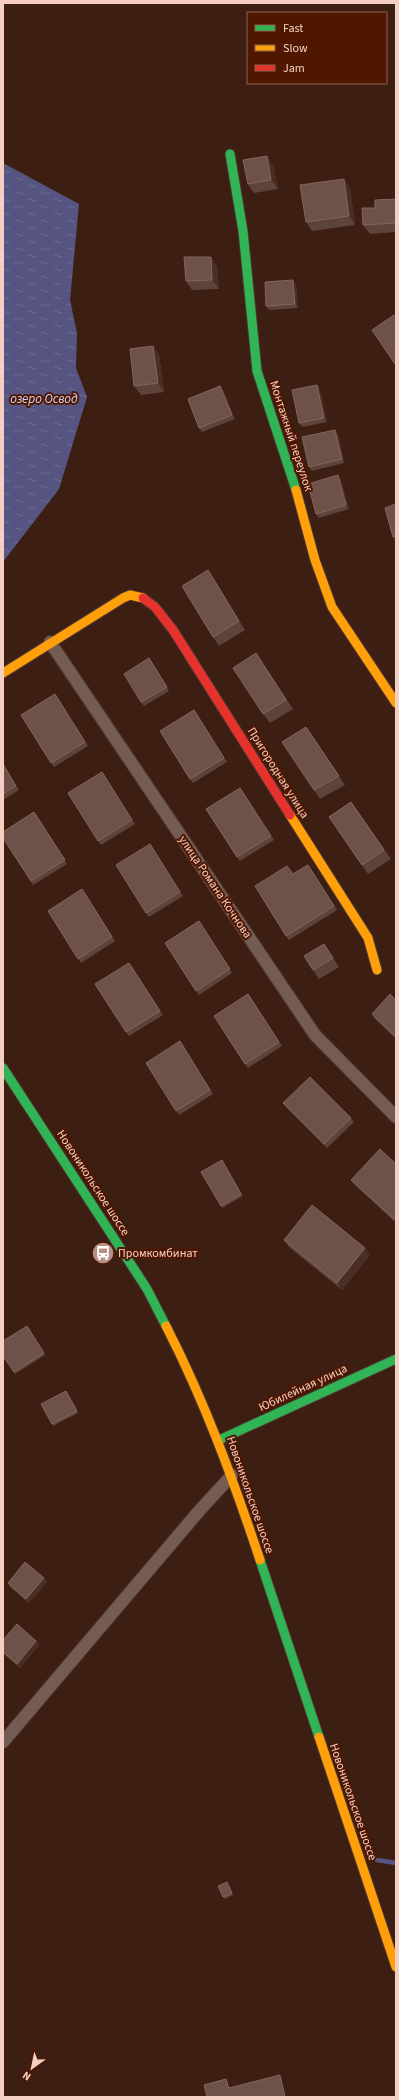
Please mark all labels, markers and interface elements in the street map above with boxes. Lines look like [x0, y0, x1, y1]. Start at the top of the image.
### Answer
legend [247, 12, 387, 84]
text: Fast [283, 20, 303, 37]
text: Slow [283, 40, 308, 57]
text: Jam [283, 60, 305, 77]
street label: Монтажный переулок [265, 379, 317, 493]
water label: озеро Освод [10, 390, 78, 408]
street label: Пригородная улица [243, 724, 313, 822]
street label: улица Романа Кочнова [174, 832, 256, 942]
street label: Новоникольское шоссе [52, 1127, 134, 1239]
bus stop icon: Промкомбинат [90, 1240, 116, 1266]
place label: Промкомбинат [118, 1245, 198, 1262]
street label: Юбилейная улица [256, 1360, 350, 1416]
street label: Новоникольское шоссе [222, 1434, 278, 1556]
street label: Новоникольское шоссе [325, 1741, 381, 1863]
north arrow [12, 2048, 52, 2088]
text: N [20, 2068, 34, 2084]

